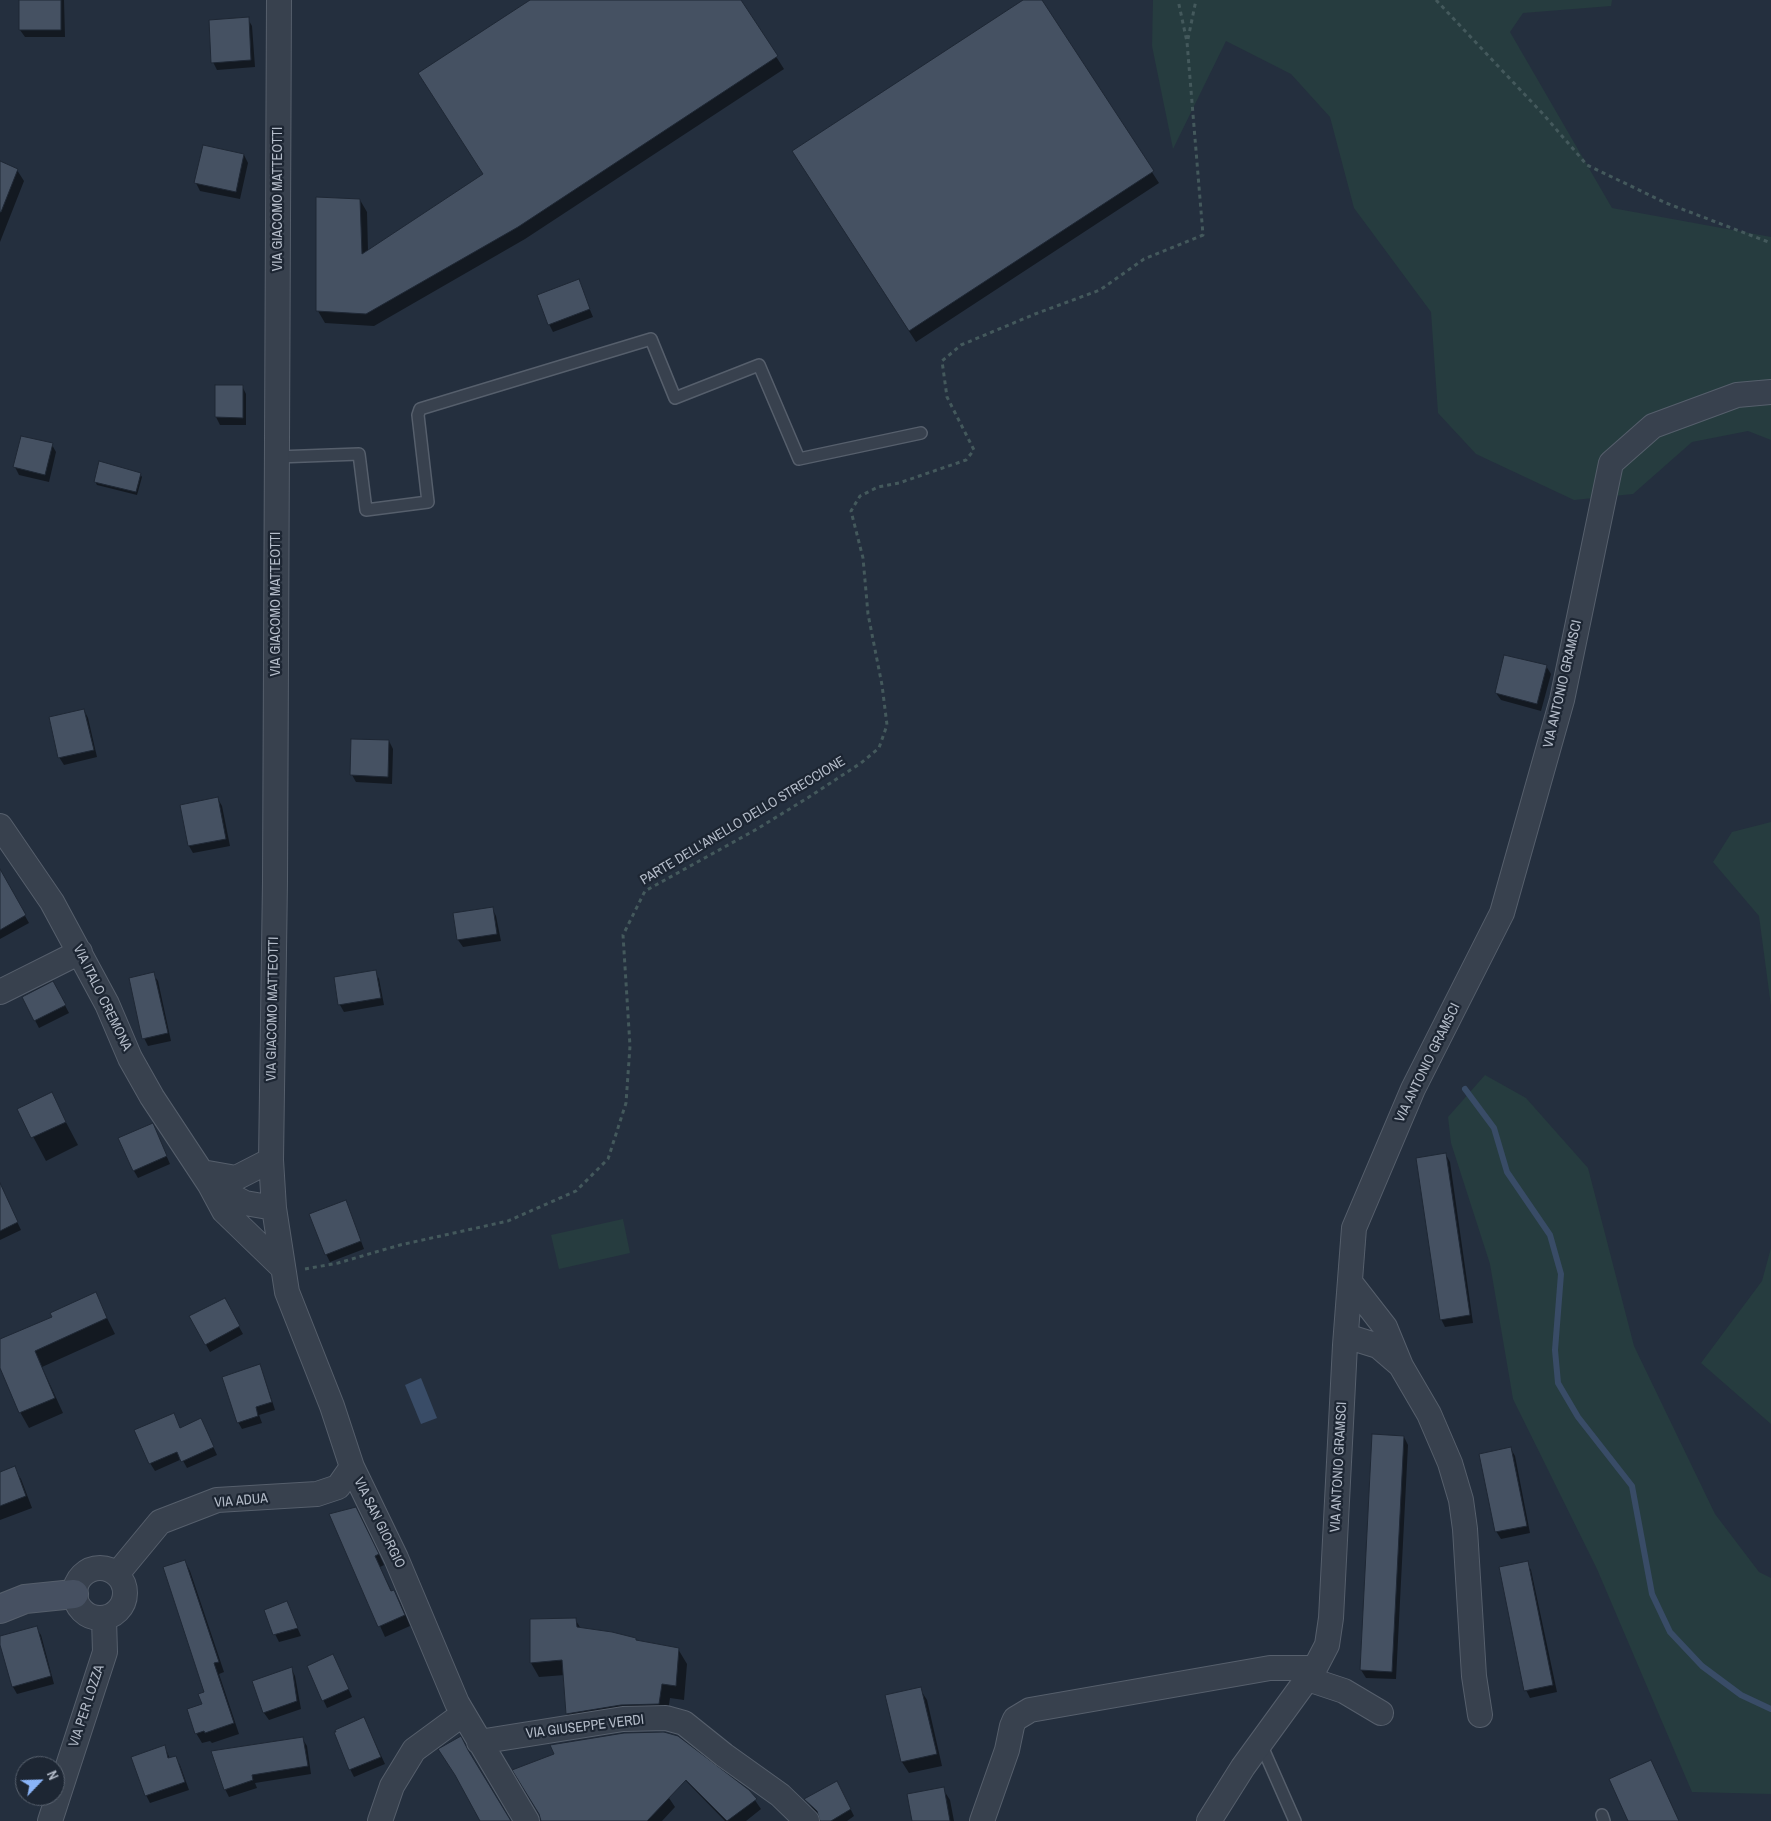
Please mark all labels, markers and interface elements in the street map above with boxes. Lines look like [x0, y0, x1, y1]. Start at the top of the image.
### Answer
street label: VIA GIACOMO MATTEOTTI [270, 127, 286, 271]
street label: VIA GIACOMO MATTEOTTI [268, 532, 284, 676]
street label: VIA ANTONIO GRAMSCI [1540, 618, 1586, 750]
street label: PARTE DELL'ANELLO DELLO STRECCIONE [638, 753, 848, 889]
street label: VIA GIACOMO MATTEOTTI [263, 937, 283, 1081]
street label: VIA ITALO CREMONA [69, 942, 135, 1054]
street label: VIA ANTONIO GRAMSCI [1392, 1001, 1464, 1125]
street label: VIA ANTONIO GRAMSCI [1327, 1401, 1351, 1533]
street label: VIA SAN GIORGIO [350, 1475, 408, 1571]
street label: VIA ADUA [214, 1490, 268, 1512]
street label: VIA PER LOZZA [66, 1663, 108, 1749]
street label: VIA GIUSEPPE VERDI [525, 1711, 645, 1743]
north arrow [15, 1756, 65, 1806]
text: N [43, 1768, 63, 1783]

